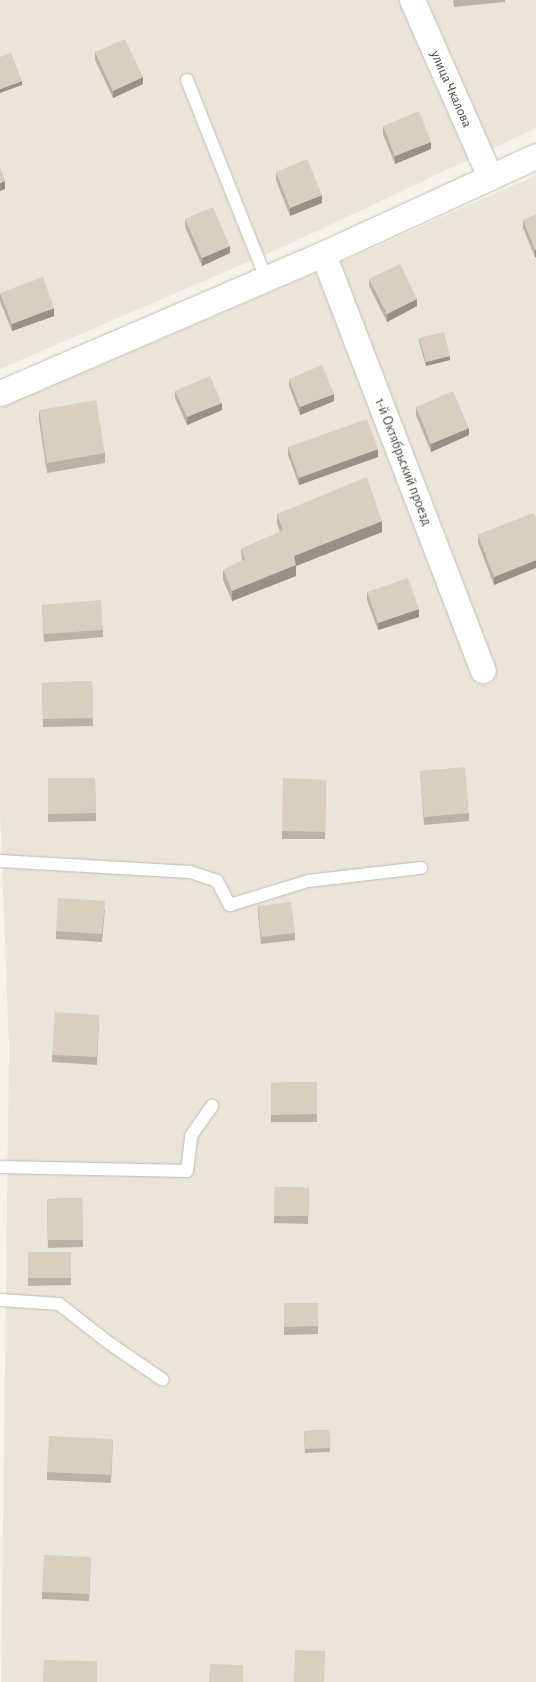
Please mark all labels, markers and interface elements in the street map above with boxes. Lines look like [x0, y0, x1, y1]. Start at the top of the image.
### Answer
street label: улица Чкалова [427, 48, 475, 130]
street label: 1-й Октябрьский проезд [371, 396, 435, 528]

